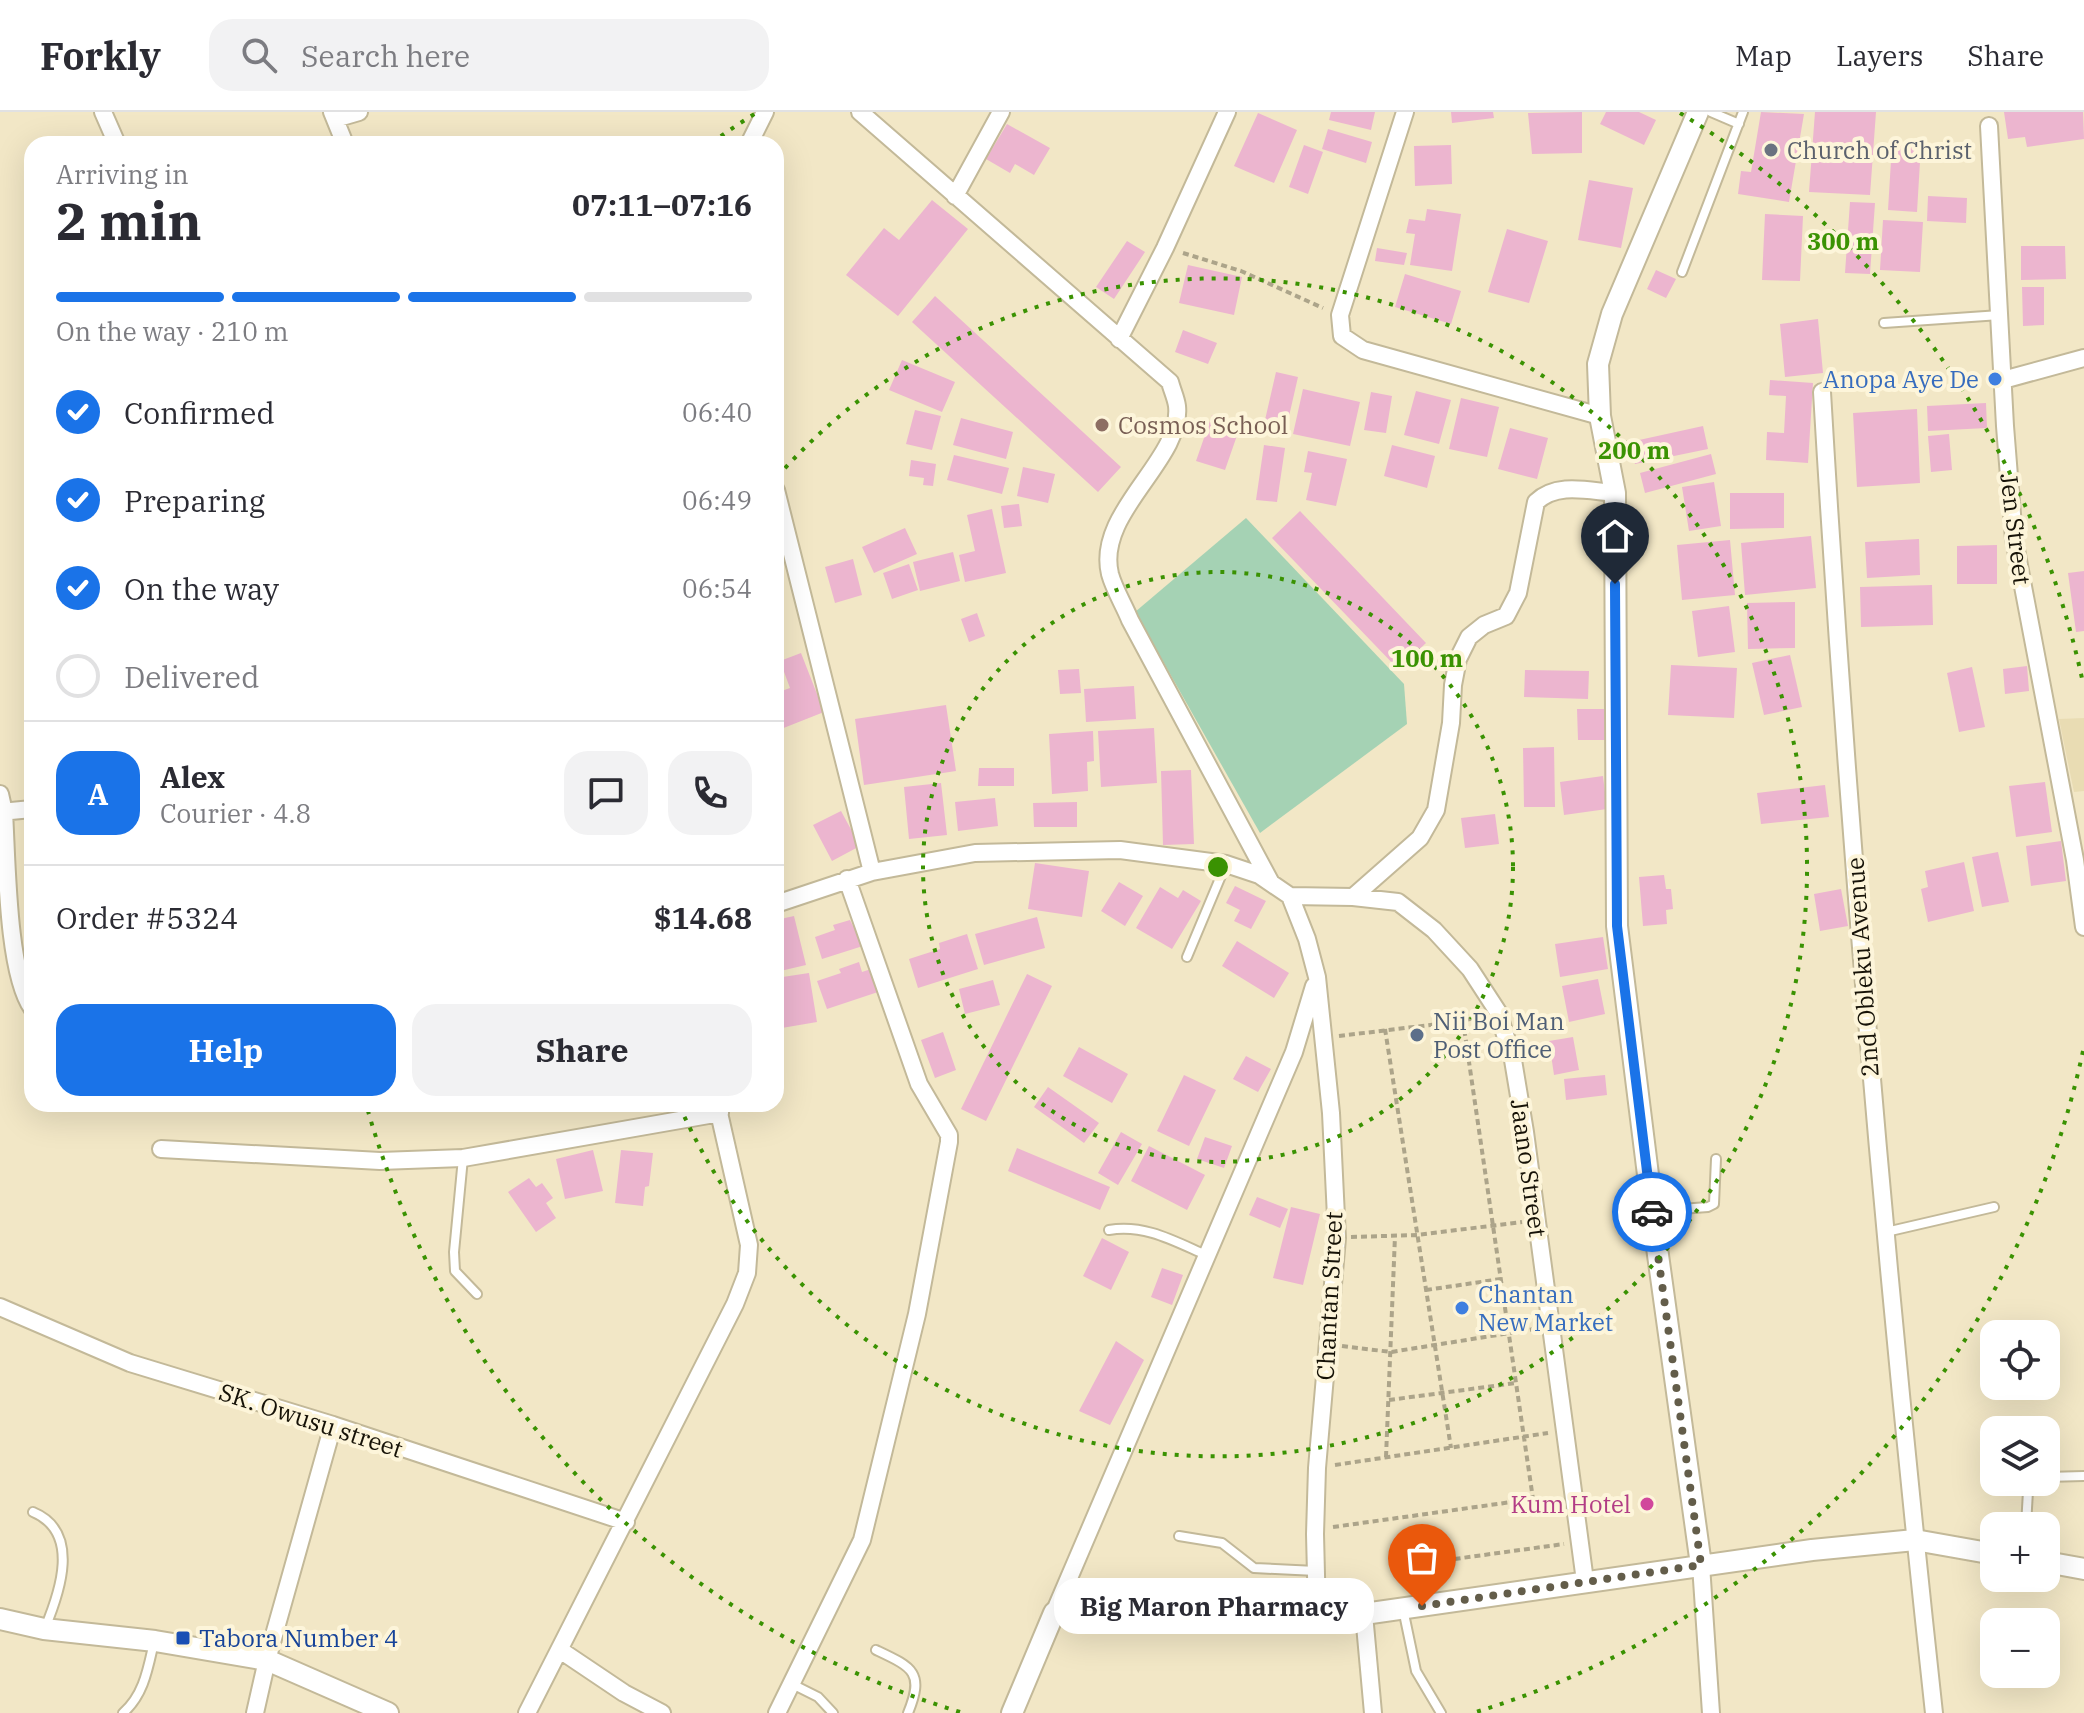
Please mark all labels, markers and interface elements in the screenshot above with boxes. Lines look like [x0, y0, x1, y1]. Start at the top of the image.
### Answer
search box [209, 19, 769, 91]
text: Forkly [40, 31, 161, 80]
icon: search [237, 33, 281, 77]
text: Search here [301, 36, 470, 75]
text: Map [1735, 37, 1792, 74]
text: Layers [1836, 37, 1923, 74]
text: Share [1967, 37, 2044, 74]
place label: Church of Christ [1787, 134, 1972, 166]
marker: Church of Christ [1762, 141, 1780, 159]
text: Arriving in [56, 157, 189, 191]
text: 07:11–07:16 [572, 185, 752, 224]
text: 2 min [56, 187, 202, 254]
text: 300 m [1807, 225, 1879, 257]
text: On the way · 210 m [56, 314, 289, 348]
place label: Anopa Aye De [1823, 363, 1979, 395]
marker: Anopa Aye De [1986, 370, 2004, 388]
icon: check [56, 390, 100, 434]
text: Confirmed [124, 393, 275, 432]
text: 06:40 [682, 395, 752, 429]
place label: Cosmos School [1118, 409, 1288, 441]
marker: Cosmos School [1093, 416, 1111, 434]
text: 200 m [1598, 434, 1670, 466]
street label: Jen Street [1993, 472, 2039, 586]
icon: check [56, 478, 100, 522]
text: Preparing [124, 481, 265, 520]
text: 06:49 [682, 483, 752, 517]
pin [1581, 502, 1649, 584]
icon: home [1593, 514, 1637, 558]
icon: check [56, 566, 100, 610]
text: On the way [124, 569, 279, 608]
text: 06:54 [682, 571, 752, 605]
text: 100 m [1391, 642, 1463, 674]
text: Delivered [124, 657, 259, 696]
button: chat [564, 751, 648, 835]
button: phone [668, 751, 752, 835]
text: Alex [160, 757, 225, 796]
text: A [88, 774, 108, 813]
text: Courier · 4.8 [160, 796, 311, 830]
centre of rings [1204, 853, 1232, 881]
street label: 2nd Obleku Avenue [1838, 856, 1886, 1078]
text: Order #5324 [56, 898, 238, 937]
text: $14.68 [654, 898, 752, 937]
button: Help [56, 1004, 396, 1096]
button: Share [412, 1004, 752, 1096]
place label: Nii Boi Man Post Office [1433, 1005, 1564, 1065]
marker: Nii Boi Man Post Office [1408, 1026, 1426, 1044]
street label: Jaano Street [1503, 1097, 1555, 1239]
courier [1612, 1172, 1692, 1252]
icon: car [1630, 1190, 1674, 1234]
street label: Chantan Street [1309, 1211, 1349, 1381]
place label: Chantan New Market [1478, 1278, 1613, 1338]
marker: Chantan New Market [1453, 1299, 1471, 1317]
map controls [1980, 1320, 2060, 1688]
button: locate [1980, 1320, 2060, 1400]
street label: SK. Owusu street [215, 1375, 407, 1465]
button: layers [1980, 1416, 2060, 1496]
place label: Kum Hotel [1510, 1488, 1631, 1520]
marker: Kum Hotel [1638, 1495, 1656, 1513]
button: + [1980, 1512, 2060, 1592]
pin [1388, 1524, 1456, 1606]
icon: bag [1400, 1536, 1444, 1580]
callout: Big Maron Pharmacy [1054, 1578, 1374, 1634]
text: Big Maron Pharmacy [1080, 1589, 1348, 1623]
button: − [1980, 1608, 2060, 1688]
place label: Tabora Number 4 [199, 1622, 398, 1654]
marker: Tabora Number 4 [174, 1629, 192, 1647]

